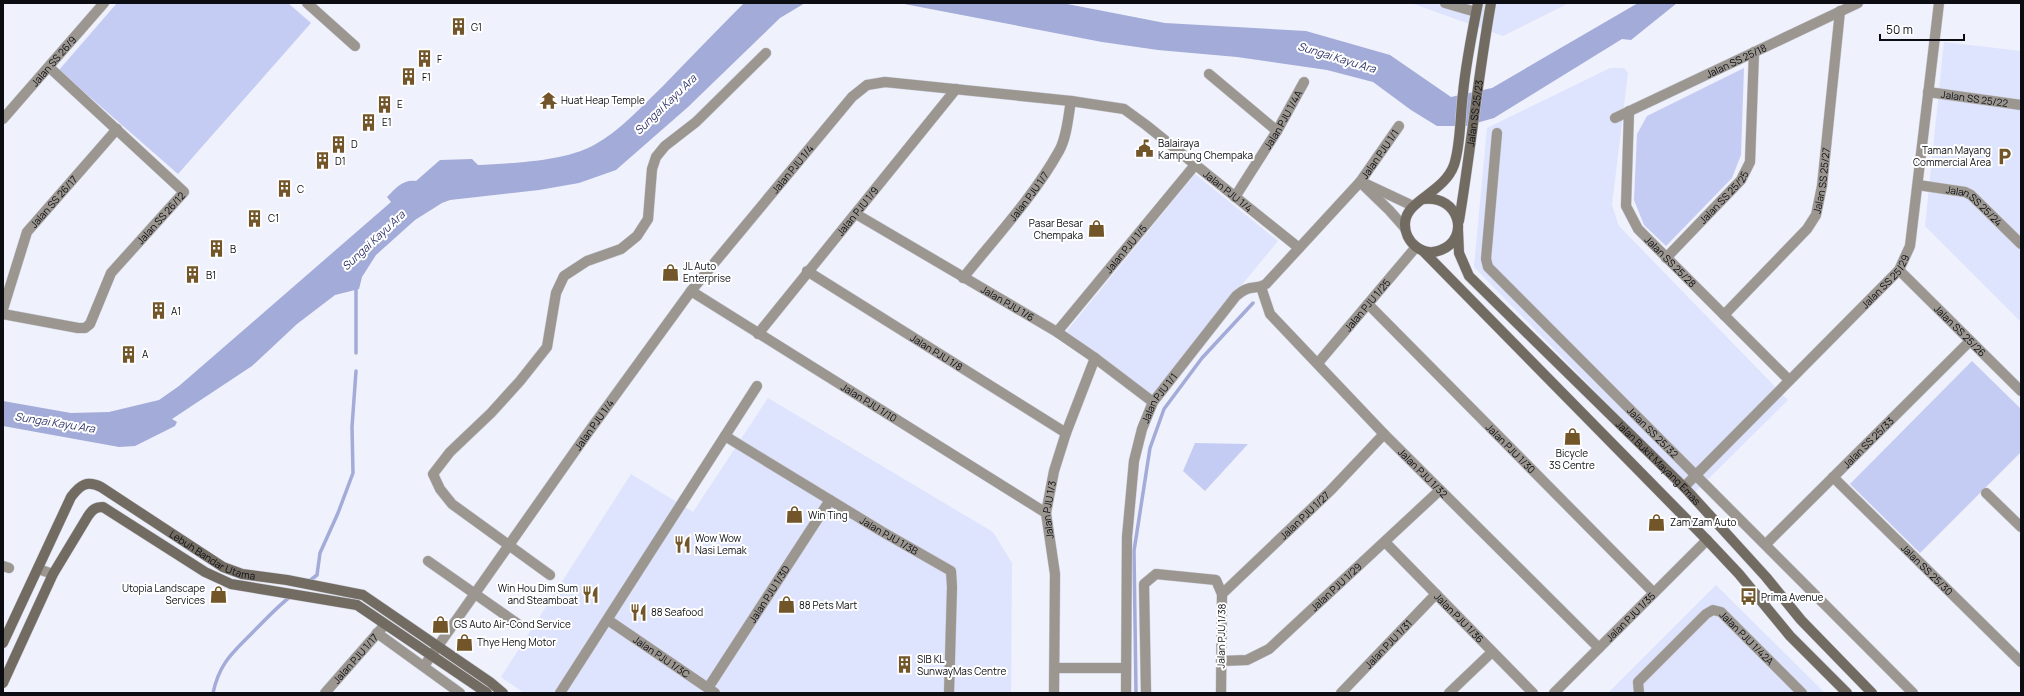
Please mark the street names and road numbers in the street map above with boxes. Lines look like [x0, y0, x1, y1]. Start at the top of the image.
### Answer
street label: Jalan SS 26/9 [28, 33, 79, 89]
street label: Jalan SS 25/18 [1703, 40, 1769, 81]
street label: Jalan SS 25/23 [1463, 79, 1486, 147]
street label: Jalan PJU 1/4A [1260, 87, 1305, 152]
street label: Jalan SS 25/22 [1940, 87, 2009, 110]
street label: Jalan PJU 1/1 [1357, 126, 1402, 181]
street label: Jalan PJU 1/4 [768, 142, 817, 196]
street label: Jalan SS 25/27 [1809, 147, 1833, 215]
street label: Jalan PJU 1/4 [1201, 167, 1256, 215]
street label: Jalan SS 25/25 [1696, 168, 1752, 227]
street label: Jalan PJU 1/7 [1006, 169, 1052, 224]
street label: Jalan SS 26/17 [27, 172, 80, 231]
street label: Jalan SS 25/24 [1945, 182, 2006, 229]
street label: Jalan PJU 1/9 [833, 184, 882, 239]
street label: Jalan SS 26/12 [133, 188, 188, 247]
street label: Jalan PJU 1/5 [1102, 221, 1150, 276]
street label: Jalan SS 25/28 [1642, 233, 1699, 290]
street label: Jalan SS 25/29 [1858, 252, 1912, 311]
street label: Jalan PJU 1/25 [1341, 275, 1393, 334]
street label: Jalan PJU 1/6 [979, 282, 1037, 324]
street label: Jalan SS 25/26 [1931, 302, 1989, 359]
street label: Jalan PJU 1/8 [908, 330, 966, 374]
street label: Jalan PJU 1/1 [1138, 370, 1180, 425]
street label: Jalan PJU 1/10 [838, 380, 900, 425]
street label: Jalan PJU 1/4 [571, 397, 617, 453]
street label: Jalan SS 25/32 [1624, 403, 1682, 461]
street label: Jalan SS 25/33 [1839, 414, 1897, 471]
street label: Jalan Bukit Mayang Emas [1613, 417, 1704, 508]
street label: Jalan PJU 1/30 [1483, 420, 1539, 476]
street label: Jalan PJU 1/32 [1395, 445, 1451, 501]
street label: Jalan PJU 1/3 [1039, 479, 1059, 540]
street label: Jalan PJU 1/27 [1276, 488, 1333, 543]
street label: Jalan PJU 1/3B [858, 513, 921, 558]
street label: Lebuh Bandar Utama [167, 527, 256, 583]
street label: Jalan SS 25/30 [1898, 541, 1956, 598]
street label: Jalan PJU 1/29 [1307, 559, 1365, 614]
street label: Jalan PJU 1/3D [745, 562, 793, 625]
street label: Jalan PJU 1/35 [1603, 589, 1658, 644]
street label: Jalan PJU 1/36 [1431, 590, 1487, 646]
street label: Jalan PJU 1/38 [1213, 603, 1229, 668]
street label: Jalan PJU 1/42A [1717, 608, 1777, 668]
street label: Jalan PJU 1/31 [1361, 616, 1415, 671]
street label: Jalan PJU 1/17 [330, 630, 381, 686]
street label: Jalan PJU 1/3C [630, 632, 693, 681]

